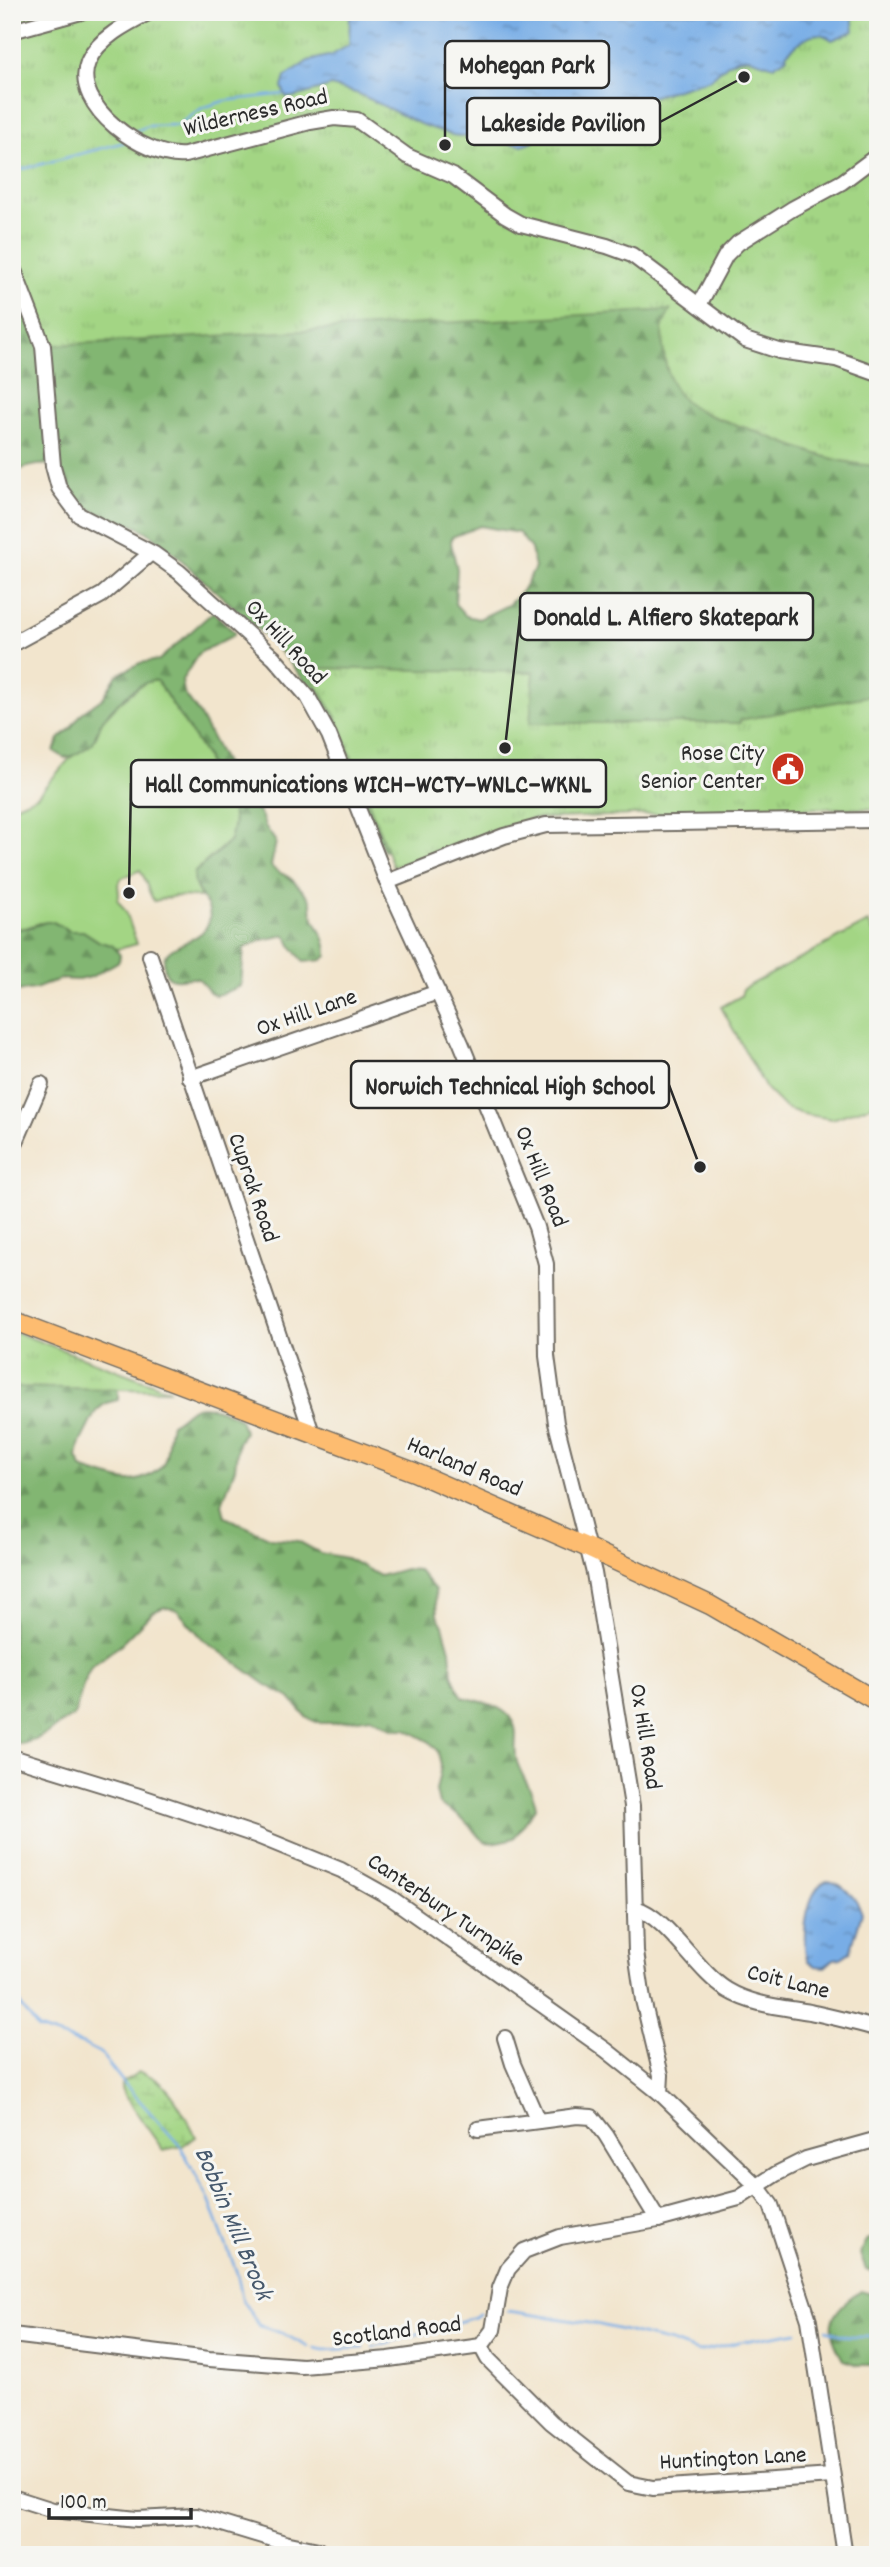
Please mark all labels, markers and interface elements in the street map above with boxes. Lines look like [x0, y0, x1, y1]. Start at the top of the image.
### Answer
callout: Mohegan Park [445, 41, 609, 88]
text: Mohegan Park [459, 49, 595, 86]
street label: Wilderness Road [181, 81, 331, 147]
callout: Lakeside Pavilion [467, 98, 660, 145]
text: Lakeside Pavilion [481, 107, 645, 144]
street label: Ox Hill Road [236, 592, 334, 694]
callout: Donald L. Alfiero Skatepark [520, 593, 813, 640]
text: Donald L. Alfiero Skatepark [533, 601, 799, 638]
place label: Rose City Senior Center [640, 738, 765, 800]
public building icon: Rose City Senior Center [769, 750, 807, 788]
callout: Hall Communications WICH–WCTY–WNLC–WKNL [131, 760, 606, 807]
text: Hall Communications WICH–WCTY–WNLC–WKNL [145, 768, 592, 805]
street label: Ox Hill Lane [252, 981, 362, 1047]
callout: Norwich Technical High School [351, 1061, 669, 1108]
text: Norwich Technical High School [365, 1070, 656, 1107]
street label: Ox Hill Road [504, 1121, 576, 1233]
street label: Cuprak Road [217, 1129, 287, 1247]
street label: Harland Road [401, 1428, 527, 1508]
street label: Ox Hill Road [619, 1682, 669, 1792]
street label: Canterbury Turnpike [360, 1846, 530, 1976]
street label: Coit Lane [743, 1956, 833, 2010]
water label: Bobbin Mill Brook [183, 2142, 282, 2309]
street label: Scotland Road [331, 2308, 463, 2358]
street label: Huntington Lane [659, 2439, 807, 2481]
scale bar [49, 2476, 191, 2520]
text: 100 m [60, 2489, 107, 2519]

